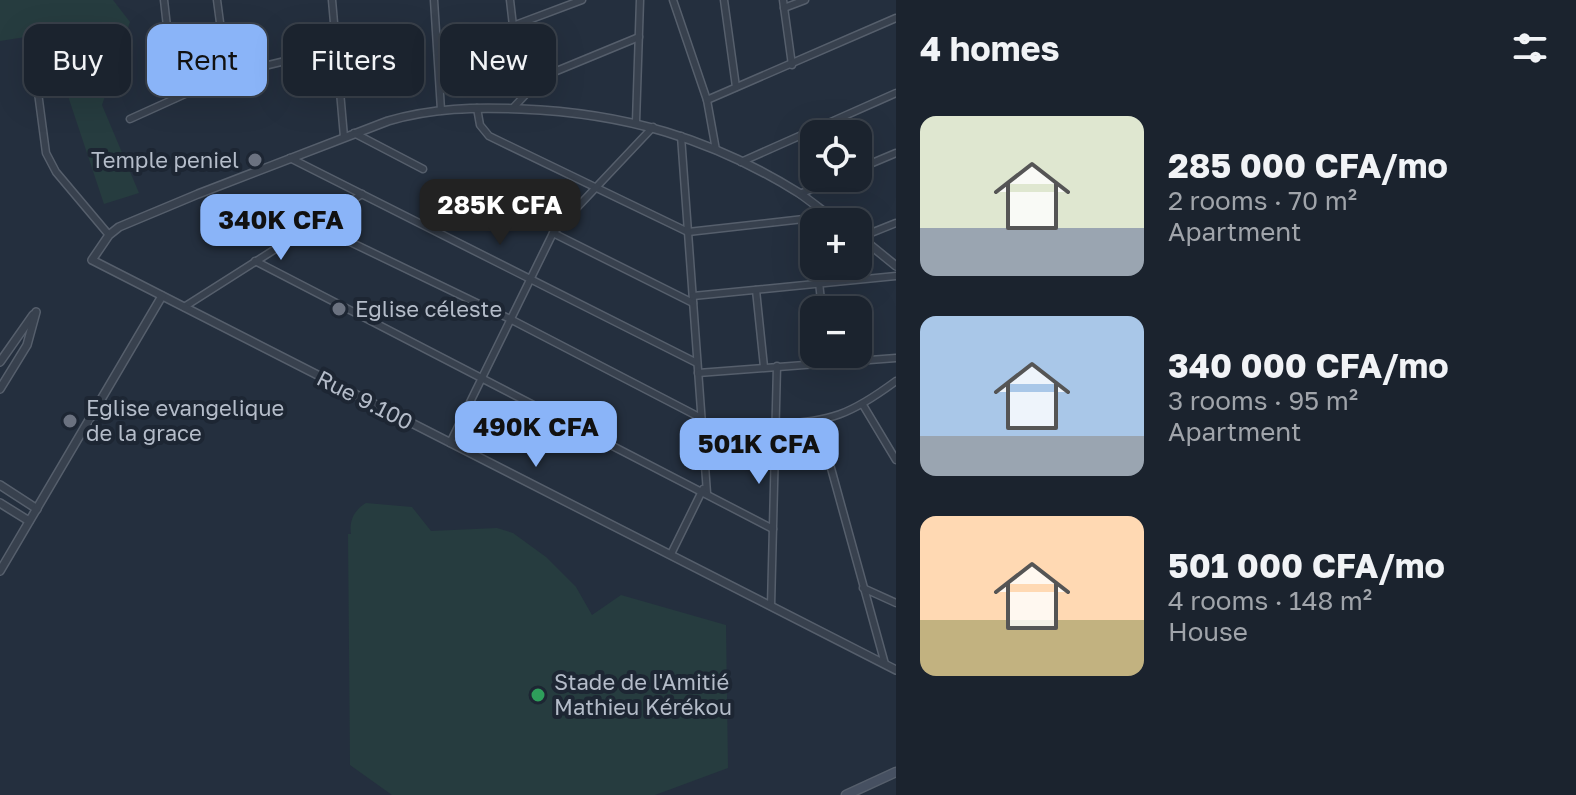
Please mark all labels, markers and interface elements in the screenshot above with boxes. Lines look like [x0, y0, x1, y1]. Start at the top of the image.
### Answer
chip: Buy [24, 24, 131, 96]
chip: Rent [147, 24, 267, 96]
chip: Filters [283, 24, 424, 96]
chip: New [440, 24, 556, 96]
icon: filters [1508, 26, 1552, 70]
text: 4 homes [920, 28, 1060, 68]
map controls [800, 120, 872, 368]
button: locate [800, 120, 872, 192]
text: 285 000 CFA/mo [1168, 145, 1448, 185]
place label: Temple peniel [91, 146, 239, 173]
icon: home [984, 148, 1080, 244]
marker: Temple peniel [246, 151, 264, 169]
pin: 285K CFA [417, 179, 583, 247]
text: 2 rooms · 70 m² [1168, 185, 1357, 216]
text: 285K CFA [438, 189, 562, 220]
pin: 340K CFA [198, 194, 364, 262]
text: 340K CFA [218, 204, 344, 235]
button: + [800, 208, 872, 280]
text: Apartment [1168, 216, 1301, 247]
place label: Eglise céleste [355, 295, 502, 322]
button: − [800, 296, 872, 368]
marker: Eglise céleste [330, 300, 348, 318]
text: 340 000 CFA/mo [1168, 345, 1449, 385]
icon: home [984, 348, 1080, 444]
street label: Rue 9.100 [313, 364, 418, 435]
text: 3 rooms · 95 m² [1168, 385, 1358, 416]
place label: Eglise evangelique de la grace [86, 394, 284, 446]
pin: 490K CFA [453, 401, 619, 469]
text: 490K CFA [473, 411, 599, 442]
marker: Eglise evangelique de la grace [61, 412, 79, 430]
text: Apartment [1168, 416, 1301, 447]
pin: 501K CFA [676, 418, 842, 486]
text: 501K CFA [698, 428, 820, 459]
text: 501 000 CFA/mo [1168, 545, 1445, 585]
icon: home [984, 548, 1080, 644]
text: 4 rooms · 148 m² [1168, 585, 1372, 616]
text: House [1168, 616, 1248, 647]
place label: Stade de l'Amitié Mathieu Kérékou [554, 668, 732, 720]
marker: Stade de l'Amitié Mathieu Kérékou [529, 686, 547, 704]

